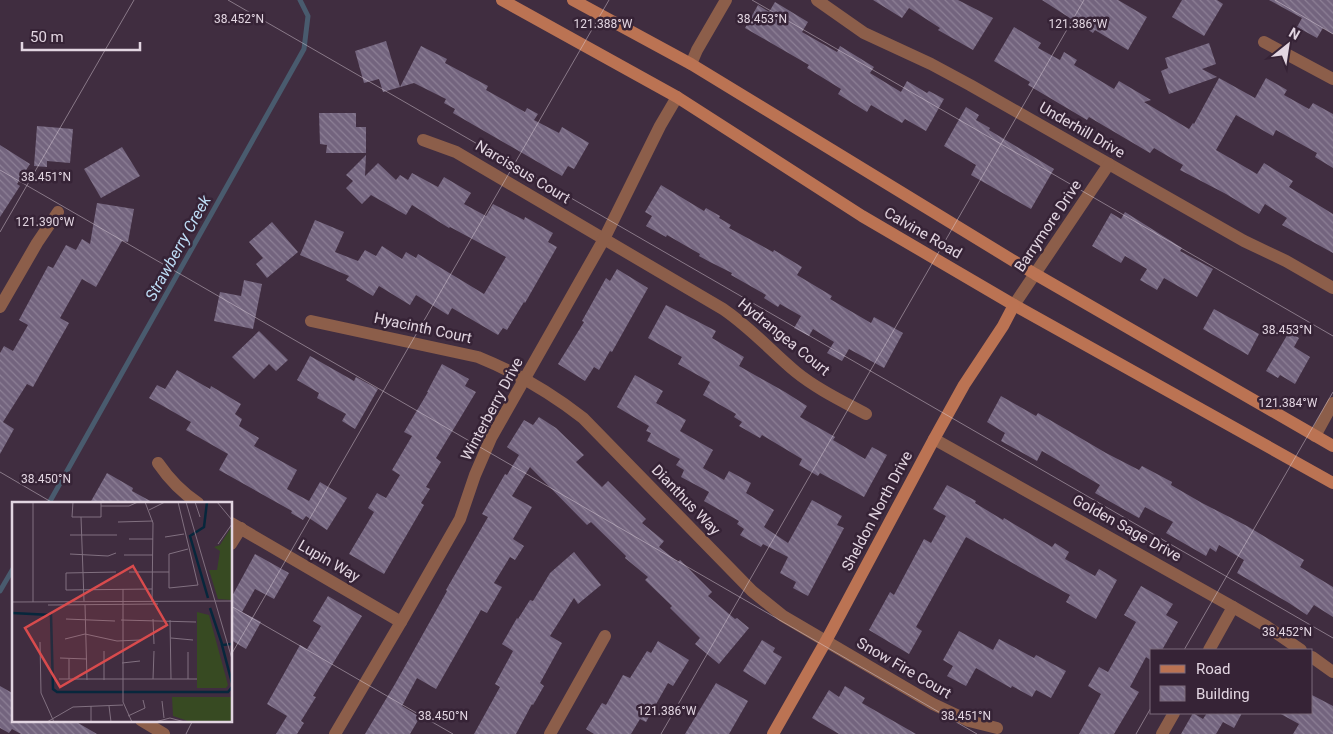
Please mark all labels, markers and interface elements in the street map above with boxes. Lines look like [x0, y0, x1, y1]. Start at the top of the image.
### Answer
text: 38.452°N [214, 12, 264, 26]
text: 38.453°N [737, 12, 787, 26]
text: 121.388°W [574, 17, 633, 31]
text: 121.386°W [1049, 17, 1108, 31]
scale bar [22, 20, 140, 52]
north arrow [1263, 20, 1313, 70]
text: N [1286, 24, 1303, 43]
text: 50 m [30, 28, 64, 46]
street label: Underhill Drive [1036, 98, 1128, 162]
street label: Narcissus Court [472, 137, 574, 207]
text: 38.451°N [21, 170, 71, 184]
street label: Barrymore Drive [1011, 177, 1085, 275]
water label: Strawberry Creek [141, 191, 215, 304]
street label: Calvine Road [881, 203, 965, 263]
text: 121.390°W [16, 215, 75, 229]
street label: Hydrangea Court [735, 295, 833, 379]
street label: Hyacinth Court [372, 309, 474, 347]
text: 38.453°N [1262, 323, 1312, 337]
street label: Winterberry Drive [457, 354, 527, 464]
text: 121.384°W [1259, 396, 1318, 410]
street label: Sheldon North Drive [838, 448, 916, 574]
street label: Dianthus Way [648, 461, 724, 539]
text: 38.450°N [21, 472, 71, 486]
street label: Golden Sage Drive [1069, 491, 1185, 565]
inset map [12, 502, 232, 722]
street label: Lupin Way [295, 536, 363, 586]
text: 38.452°N [1262, 625, 1312, 639]
street label: Snow Fire Court [853, 634, 955, 702]
legend [1150, 649, 1313, 714]
text: Road [1196, 660, 1230, 678]
text: Building [1196, 685, 1250, 703]
text: 121.386°W [638, 704, 697, 718]
text: 38.450°N [418, 709, 468, 723]
text: 38.451°N [941, 709, 991, 723]

